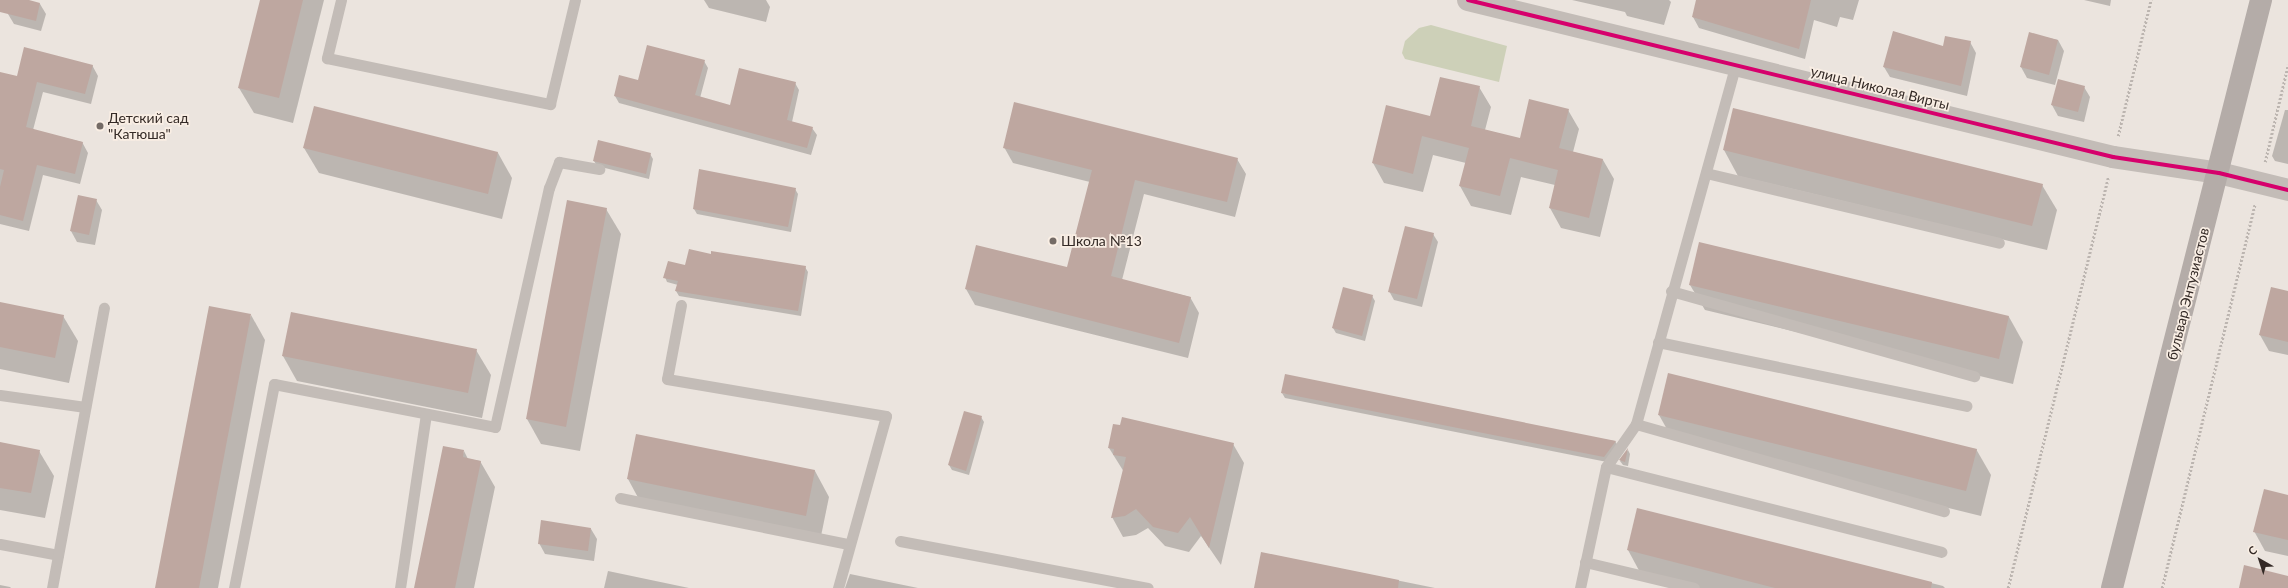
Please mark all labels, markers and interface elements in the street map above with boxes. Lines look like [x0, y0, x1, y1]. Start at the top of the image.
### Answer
street label: улица Николая Вирты [1809, 63, 1951, 113]
place label: Детский сад "Катюша" [108, 110, 189, 142]
marker: Детский сад "Катюша" [95, 121, 105, 131]
street label: бульвар Энтузиастов [2163, 226, 2213, 362]
place label: Школа №13 [1061, 233, 1142, 249]
marker: Школа №13 [1048, 236, 1058, 246]
north arrow [2240, 540, 2280, 580]
text: С [2245, 543, 2259, 558]

